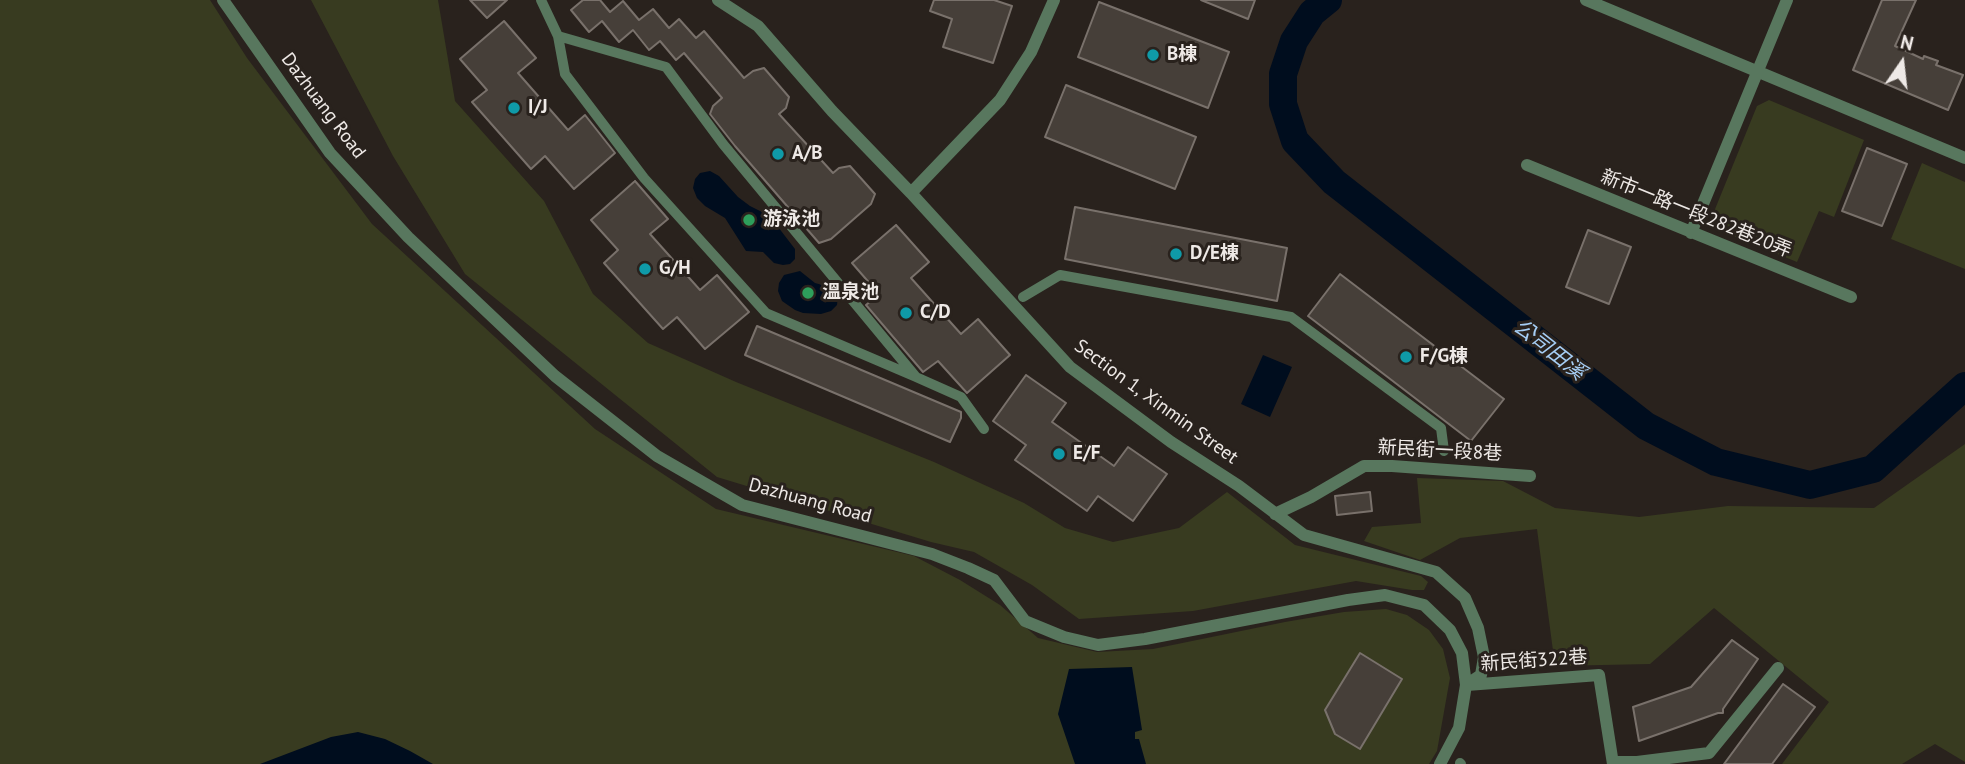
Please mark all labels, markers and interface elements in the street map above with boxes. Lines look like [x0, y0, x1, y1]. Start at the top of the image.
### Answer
north arrow [1867, 28, 1937, 98]
text: N [1898, 29, 1916, 56]
place label: B棟 [1167, 44, 1197, 66]
marker: B棟 [1145, 47, 1161, 63]
street label: Dazhuang Road [276, 49, 370, 163]
place label: I/J [528, 97, 548, 119]
marker: I/J [506, 100, 522, 116]
place label: A/B [792, 143, 822, 165]
marker: A/B [770, 146, 786, 162]
street label: 新市一路一段282巷20弄 [1597, 165, 1795, 263]
place label: 游泳池 [763, 209, 820, 231]
marker: 游泳池 [741, 212, 757, 228]
place label: D/E棟 [1190, 243, 1239, 265]
marker: D/E棟 [1168, 246, 1184, 262]
place label: G/H [659, 258, 691, 280]
marker: G/H [637, 261, 653, 277]
place label: 溫泉池 [822, 282, 879, 304]
marker: 溫泉池 [800, 285, 816, 301]
place label: C/D [920, 302, 951, 324]
marker: C/D [898, 305, 914, 321]
water label: 公司田溪 [1508, 314, 1590, 386]
street label: Section 1, Xinmin Street [1070, 335, 1242, 469]
place label: F/G棟 [1420, 346, 1468, 368]
marker: F/G棟 [1398, 349, 1414, 365]
street label: 新民街一段8巷 [1377, 436, 1503, 466]
place label: E/F [1073, 443, 1100, 465]
marker: E/F [1051, 446, 1067, 462]
street label: Dazhuang Road [746, 474, 874, 528]
street label: 新民街322巷 [1480, 646, 1588, 676]

